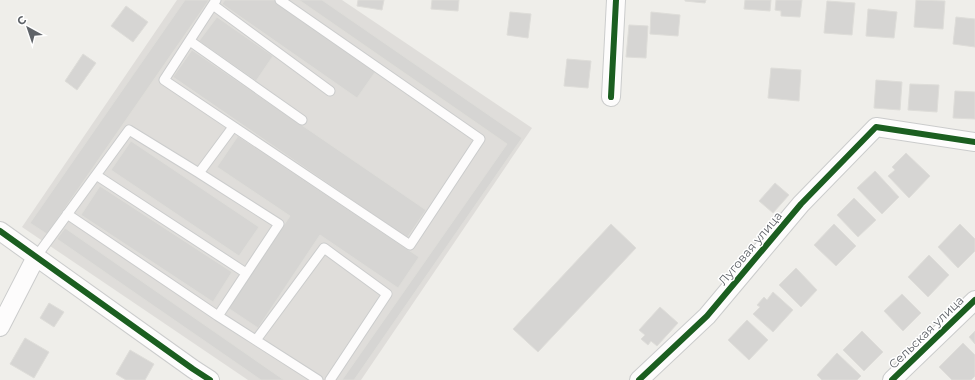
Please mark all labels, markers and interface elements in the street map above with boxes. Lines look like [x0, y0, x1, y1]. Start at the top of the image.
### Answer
north arrow [8, 8, 48, 48]
text: С [14, 12, 29, 28]
street label: Луговая улица [715, 208, 785, 288]
street label: Сельская улица [885, 292, 967, 372]

